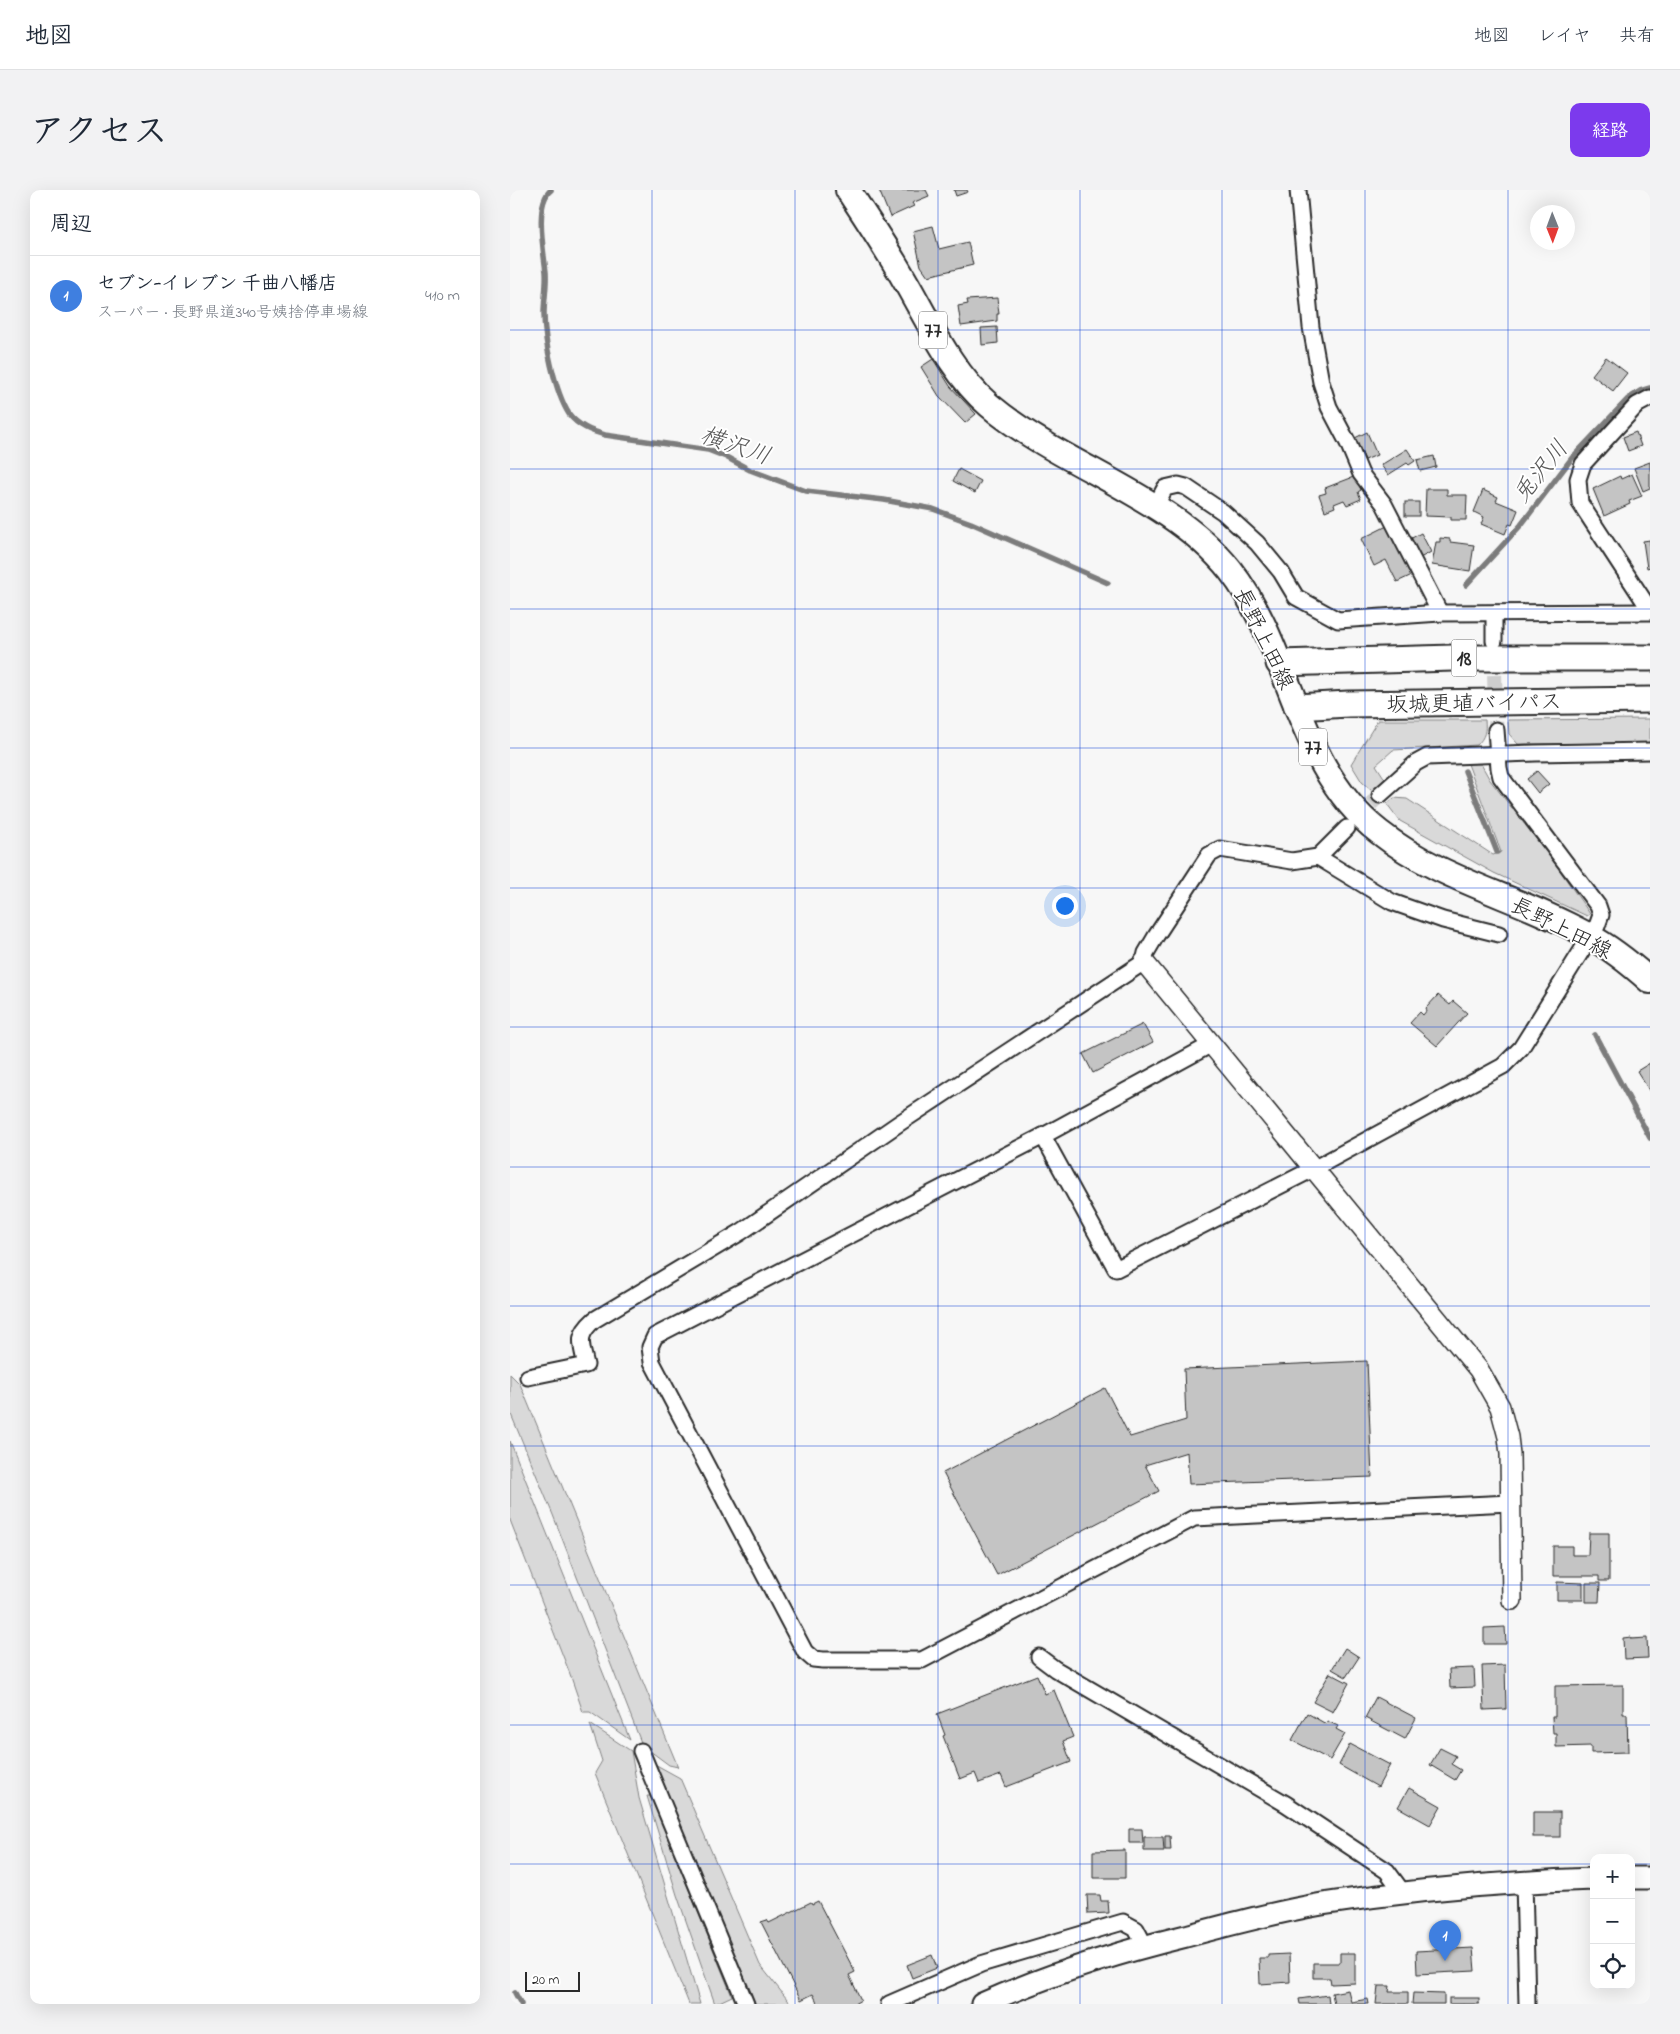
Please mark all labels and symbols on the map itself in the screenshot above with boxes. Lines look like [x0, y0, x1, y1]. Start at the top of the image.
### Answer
north arrow [1530, 205, 1575, 250]
road number: 77 [919, 312, 947, 348]
water label: 横沢川 [695, 419, 775, 476]
water label: 兎沢川 [1506, 434, 1578, 512]
street label: 長野上田線 [1224, 583, 1301, 696]
road number: 18 [1452, 639, 1476, 676]
street label: 坂城更埴バイパス [1386, 687, 1562, 723]
road number: 77 [1299, 728, 1327, 766]
street label: 長野上田線 [1504, 890, 1617, 969]
your location [1052, 893, 1078, 919]
pin: 1 [1429, 1920, 1461, 1961]
scale bar [525, 1969, 580, 1992]

